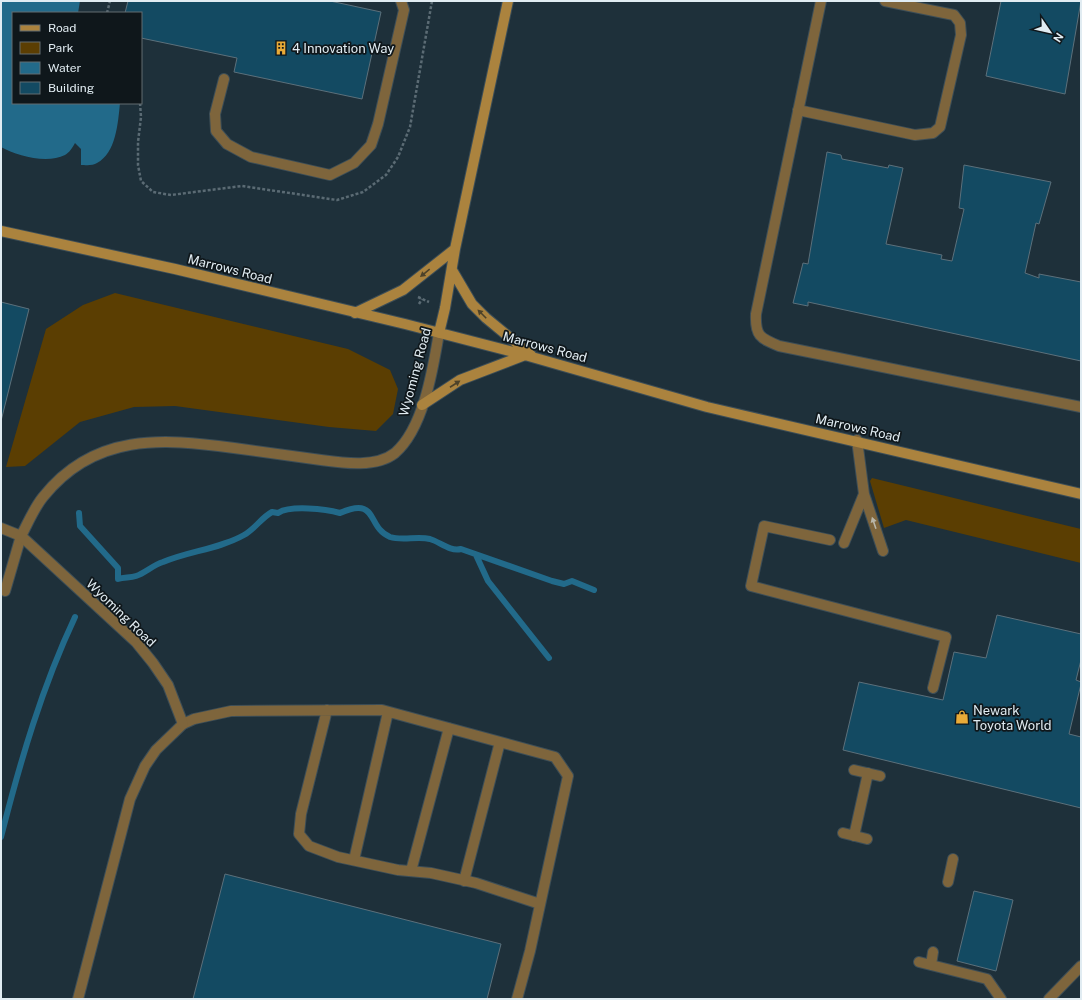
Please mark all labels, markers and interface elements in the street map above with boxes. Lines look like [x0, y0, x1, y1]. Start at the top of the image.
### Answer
legend [12, 12, 142, 104]
north arrow [1030, 12, 1070, 52]
text: Road [48, 21, 76, 35]
text: N [1051, 31, 1066, 45]
building icon: 4 Innovation Way [273, 40, 289, 56]
text: Park [48, 41, 74, 55]
place label: 4 Innovation Way [292, 41, 394, 56]
text: Water [48, 61, 82, 75]
text: Building [48, 81, 94, 95]
street label: Marrows Road [186, 251, 274, 287]
one-way arrow [419, 269, 430, 278]
one-way arrow [477, 310, 487, 319]
street label: Wyoming Road [396, 326, 434, 418]
street label: Marrows Road [501, 329, 589, 365]
one-way arrow [449, 380, 460, 388]
street label: Marrows Road [814, 411, 902, 445]
one-way arrow [871, 516, 877, 528]
street label: Wyoming Road [83, 576, 159, 650]
place label: Newark Toyota World [973, 703, 1052, 733]
shop icon: Newark Toyota World [954, 709, 970, 725]

